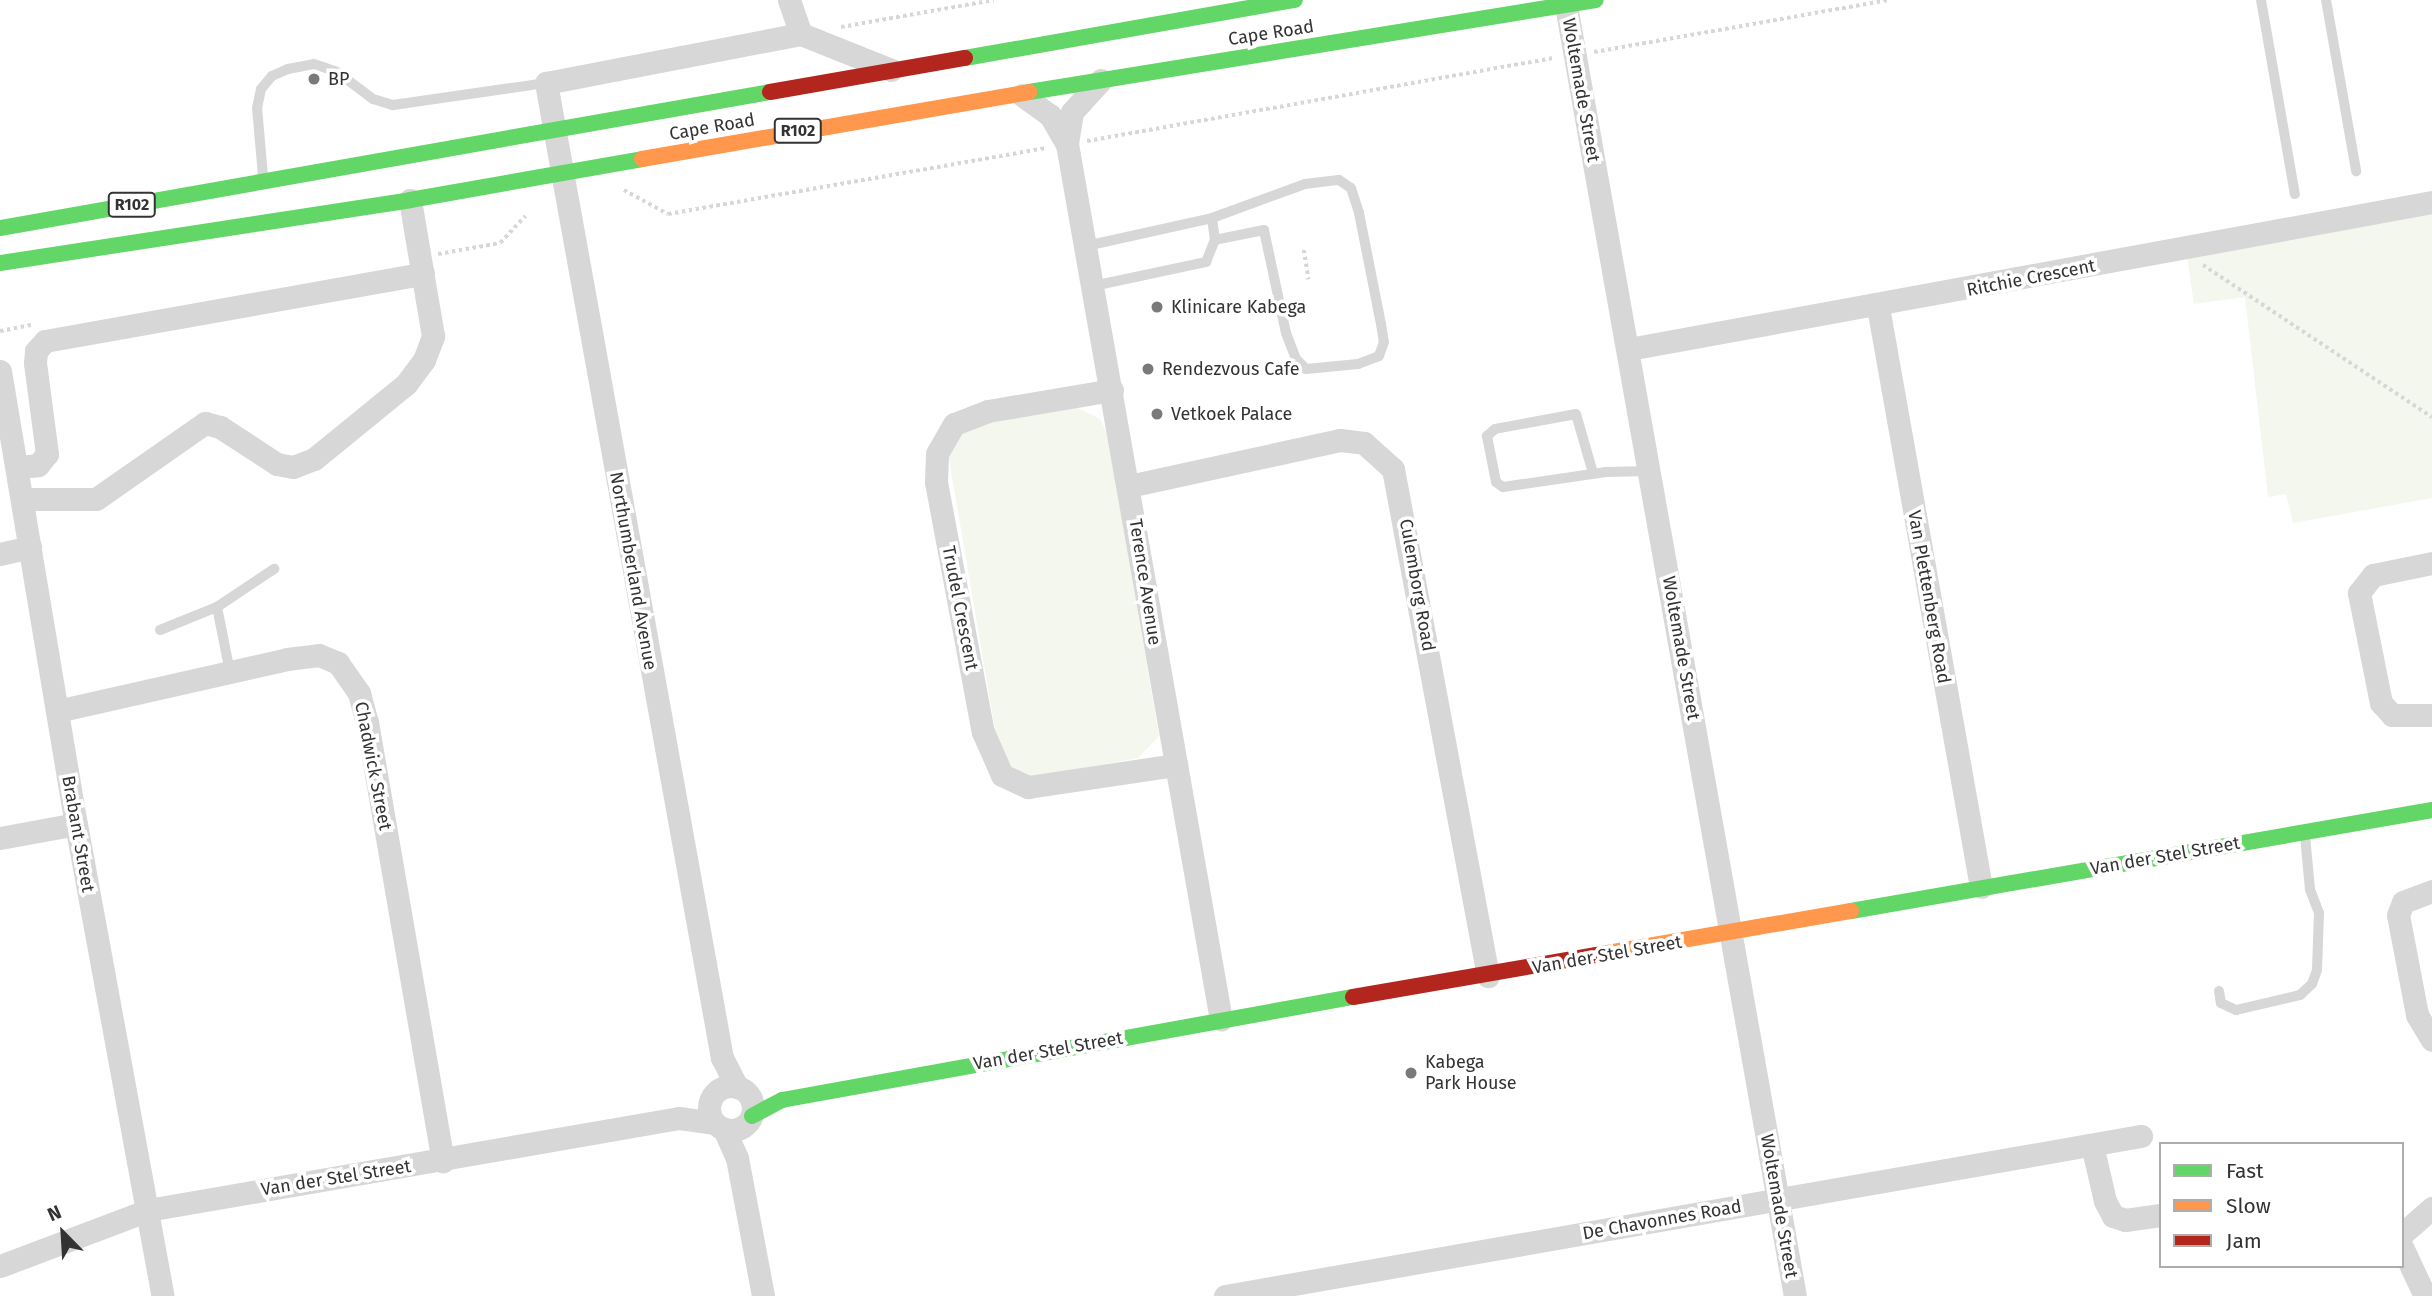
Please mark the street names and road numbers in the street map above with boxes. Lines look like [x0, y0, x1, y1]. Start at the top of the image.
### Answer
street label: Cape Road [1227, 16, 1315, 50]
street label: Woltemade Street [1558, 16, 1604, 164]
street label: Cape Road [668, 109, 756, 145]
road number: R102 [774, 119, 822, 144]
road number: R102 [108, 192, 156, 218]
street label: Ritchie Crescent [1965, 255, 2097, 301]
street label: Northumberland Avenue [605, 470, 661, 672]
street label: Van Plettenberg Road [1903, 509, 1955, 685]
street label: Terence Avenue [1124, 517, 1166, 647]
street label: Culemborg Road [1395, 517, 1439, 653]
street label: Trudel Crescent [937, 544, 983, 672]
street label: Woltemade Street [1658, 574, 1704, 722]
street label: Chadwick Street [350, 700, 396, 832]
street label: Brabant Street [57, 774, 99, 894]
street label: Van der Stel Street [2089, 832, 2241, 880]
street label: Van der Stel Street [1531, 931, 1683, 979]
street label: Van der Stel Street [972, 1027, 1124, 1075]
street label: Woltemade Street [1756, 1132, 1802, 1280]
street label: Van der Stel Street [260, 1155, 412, 1201]
street label: De Chavonnes Road [1581, 1195, 1743, 1245]

